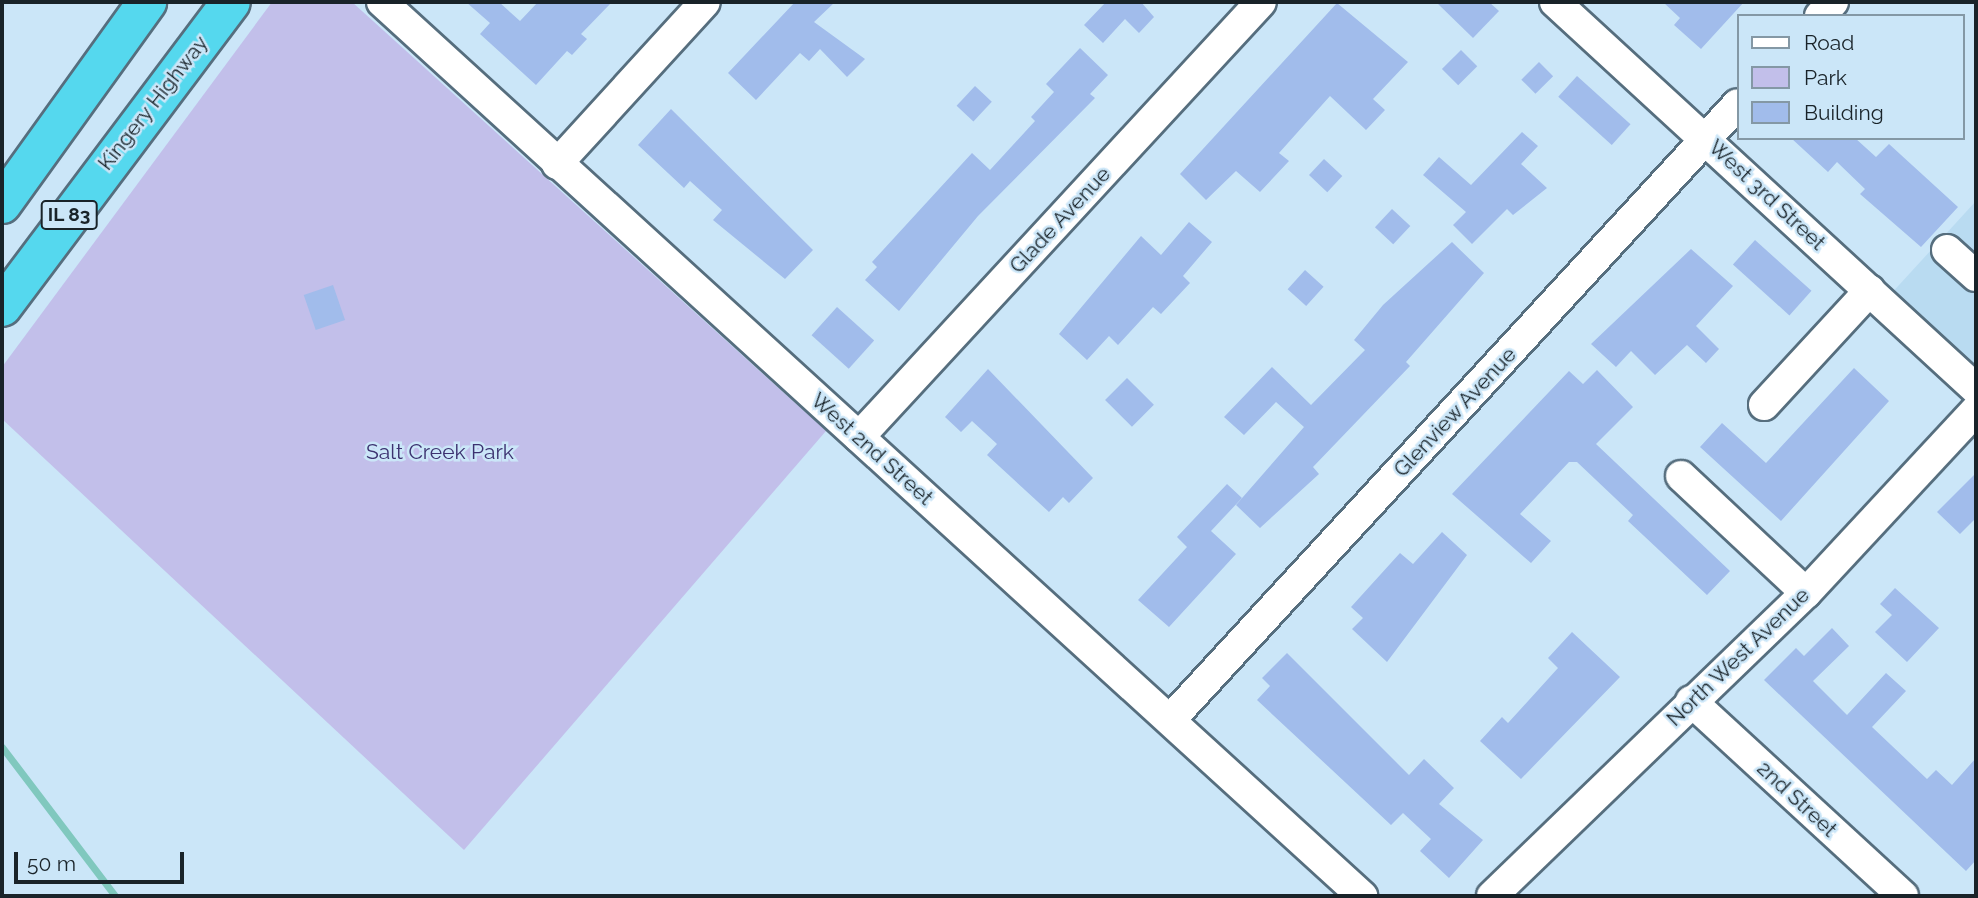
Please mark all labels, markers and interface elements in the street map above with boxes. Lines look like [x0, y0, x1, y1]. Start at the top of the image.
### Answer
legend [1736, 14, 1964, 140]
text: Road [1804, 30, 1854, 55]
street label: Kingery Highway [93, 31, 213, 175]
text: Park [1804, 65, 1847, 90]
text: Building [1804, 100, 1884, 125]
street label: West 3rd Street [1703, 135, 1831, 255]
street label: Glade Avenue [1004, 161, 1116, 279]
road number: IL 83 [39, 200, 99, 230]
street label: Glenview Avenue [1388, 342, 1522, 482]
street label: West 2nd Street [806, 388, 938, 510]
park label: Salt Creek Park [366, 439, 514, 465]
street label: North West Avenue [1661, 582, 1815, 732]
street label: 2nd Street [1752, 756, 1842, 842]
scale bar [18, 838, 187, 882]
text: 50 m [27, 851, 76, 876]

